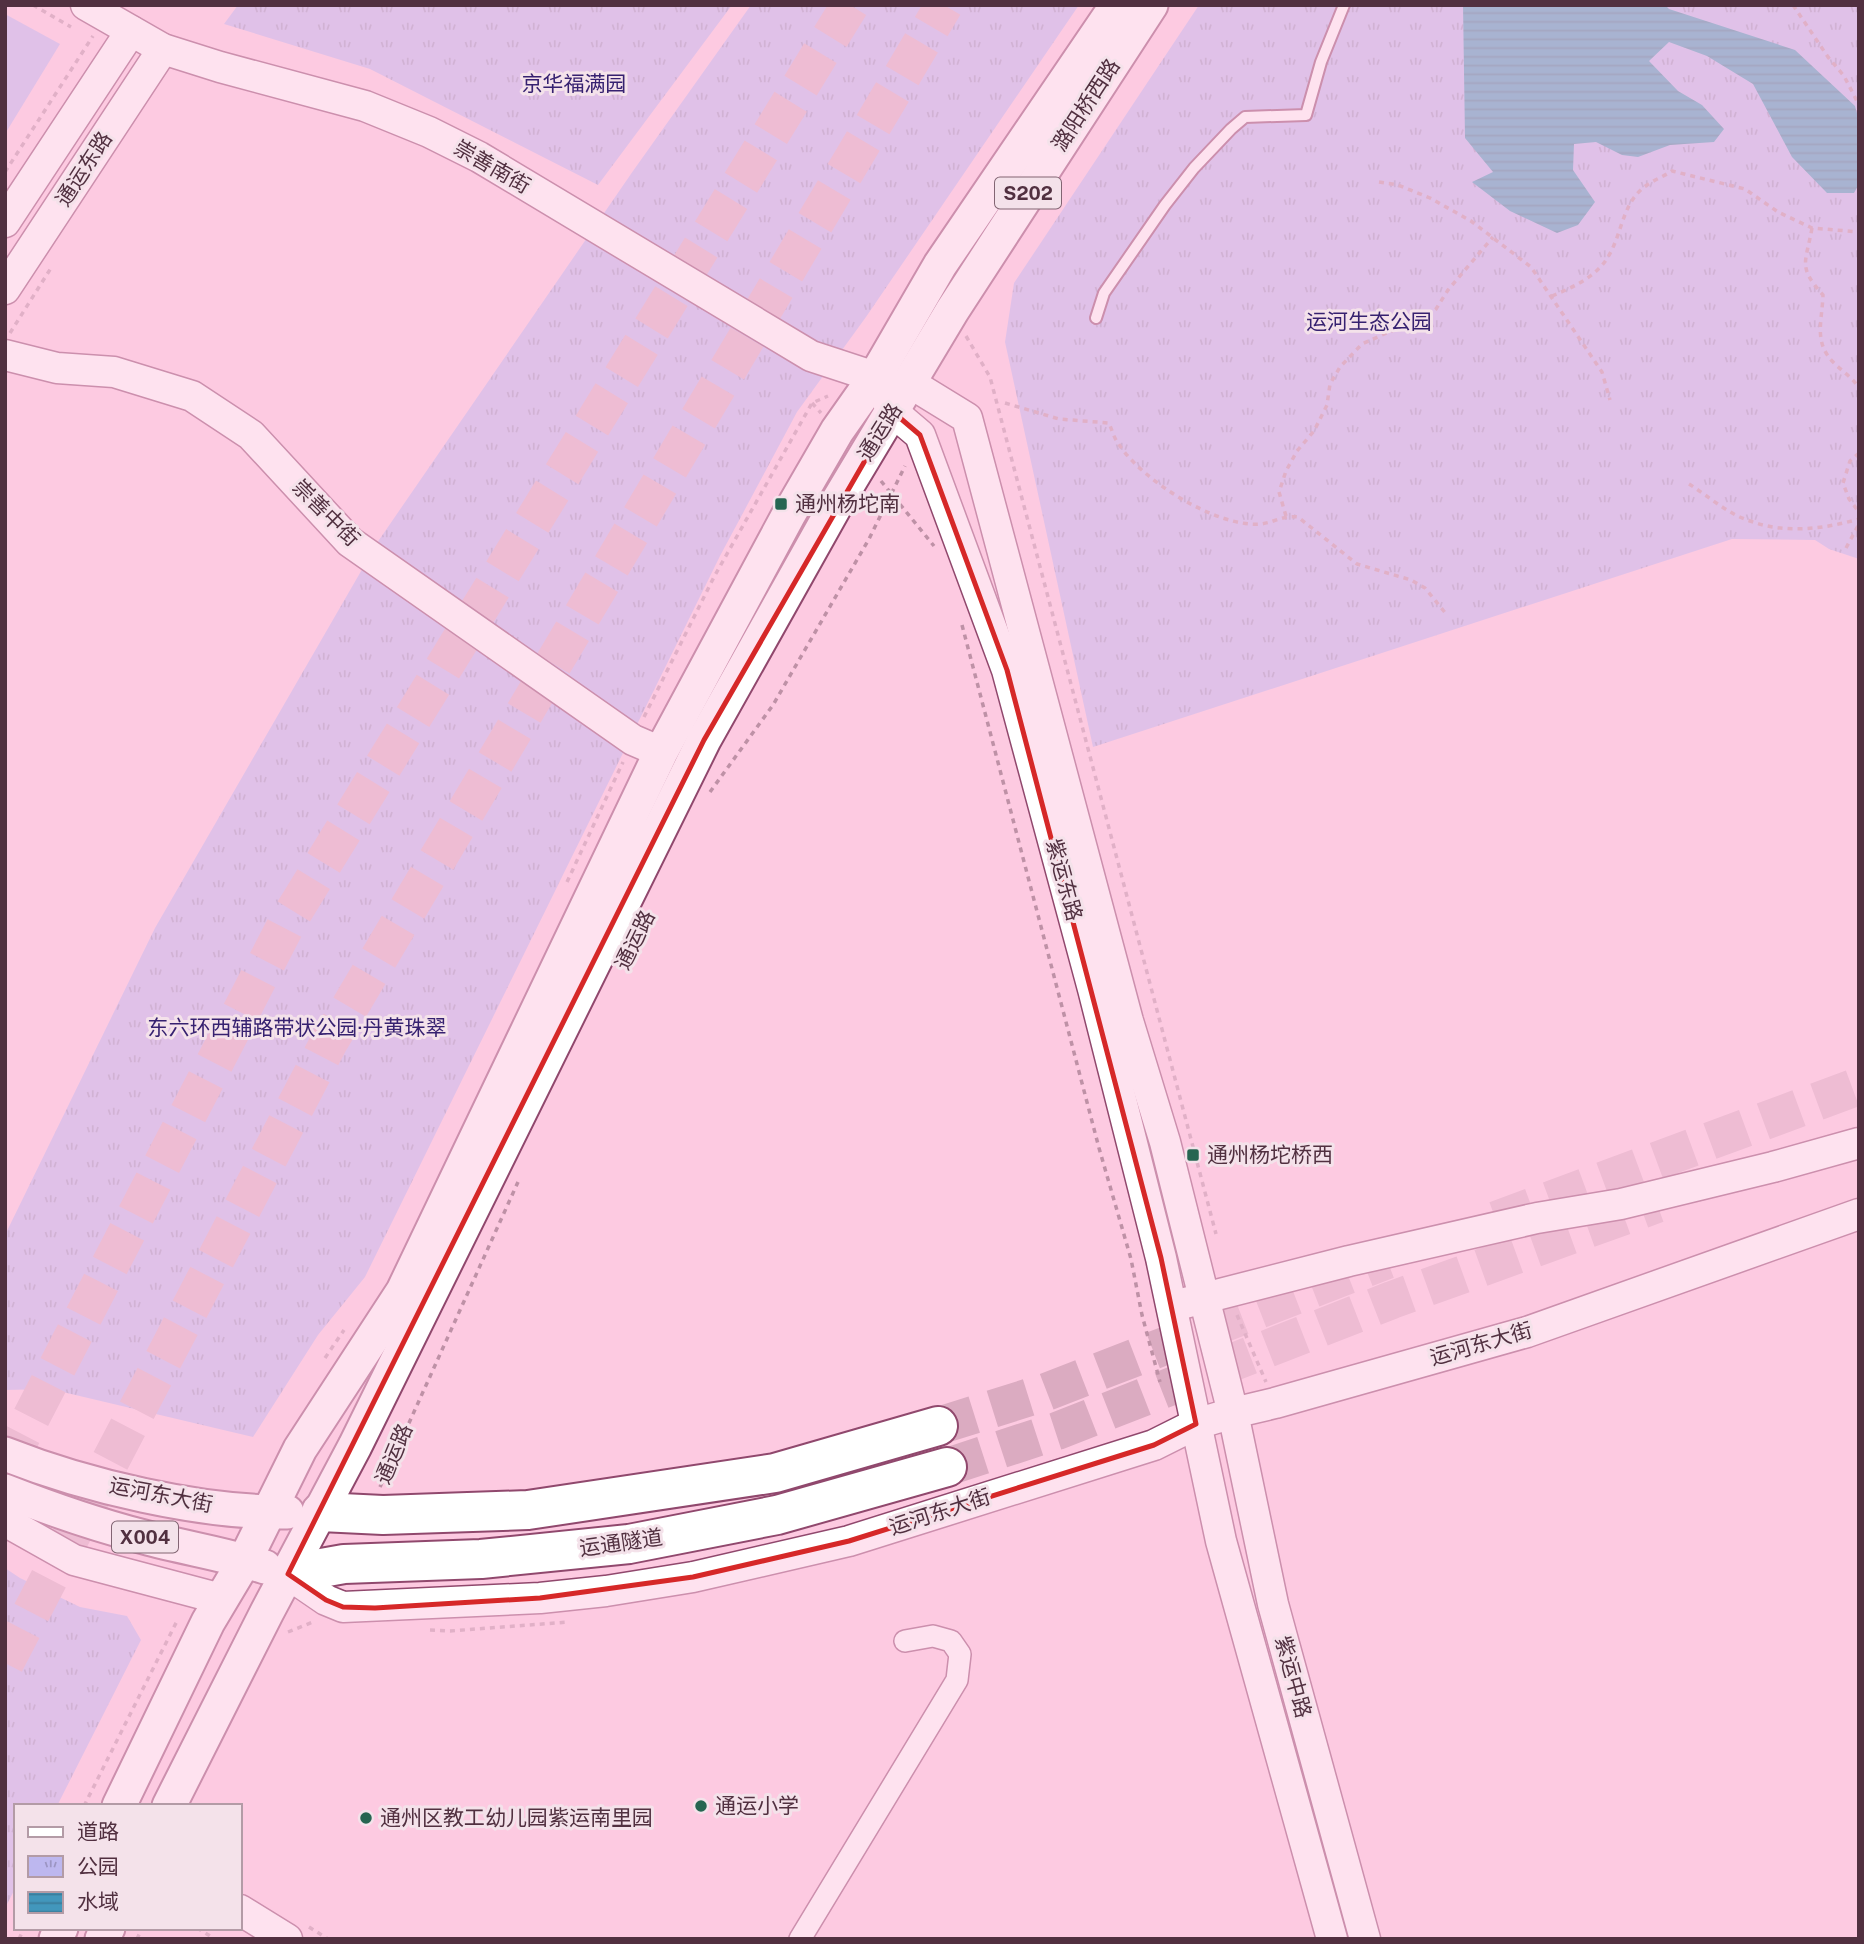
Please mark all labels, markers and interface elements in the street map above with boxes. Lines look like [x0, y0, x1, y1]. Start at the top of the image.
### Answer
street label: 潞阳桥西路 [1047, 54, 1125, 156]
park label: 京华福满园 [522, 71, 627, 96]
street label: 通运东路 [50, 127, 117, 211]
street label: 崇善南街 [450, 135, 535, 198]
road number: S202 [995, 178, 1061, 209]
park label: 运河生态公园 [1306, 309, 1432, 334]
street label: 通运路 [852, 398, 907, 465]
street label: 崇善中街 [288, 474, 365, 551]
place label: 通州杨坨南 [795, 491, 900, 516]
marker: 通州杨坨南 [773, 496, 789, 512]
street label: 紫运东路 [1042, 836, 1087, 924]
street label: 通运路 [610, 906, 660, 974]
park label: 东六环西辅路带状公园·丹黄珠翠 [148, 1015, 446, 1040]
place label: 通州杨坨桥西 [1207, 1142, 1333, 1167]
marker: 通州杨坨桥西 [1185, 1147, 1201, 1163]
street label: 运河东大街 [1427, 1317, 1535, 1370]
street label: 通运路 [370, 1420, 417, 1488]
street label: 运河东大街 [107, 1472, 215, 1517]
street label: 运河东大街 [886, 1483, 994, 1540]
road number: X004 [112, 1522, 178, 1553]
street label: 运通隧道 [578, 1524, 664, 1561]
street label: 紫运中路 [1271, 1633, 1316, 1721]
place label: 通运小学 [715, 1793, 799, 1818]
marker: 通运小学 [693, 1798, 709, 1814]
legend [14, 1804, 242, 1930]
place label: 通州区教工幼儿园紫运南里园 [380, 1805, 653, 1830]
marker: 通州区教工幼儿园紫运南里园 [358, 1810, 374, 1826]
text: 道路 [77, 1819, 119, 1844]
text: 公园 [77, 1854, 119, 1879]
text: 水域 [77, 1889, 119, 1914]

